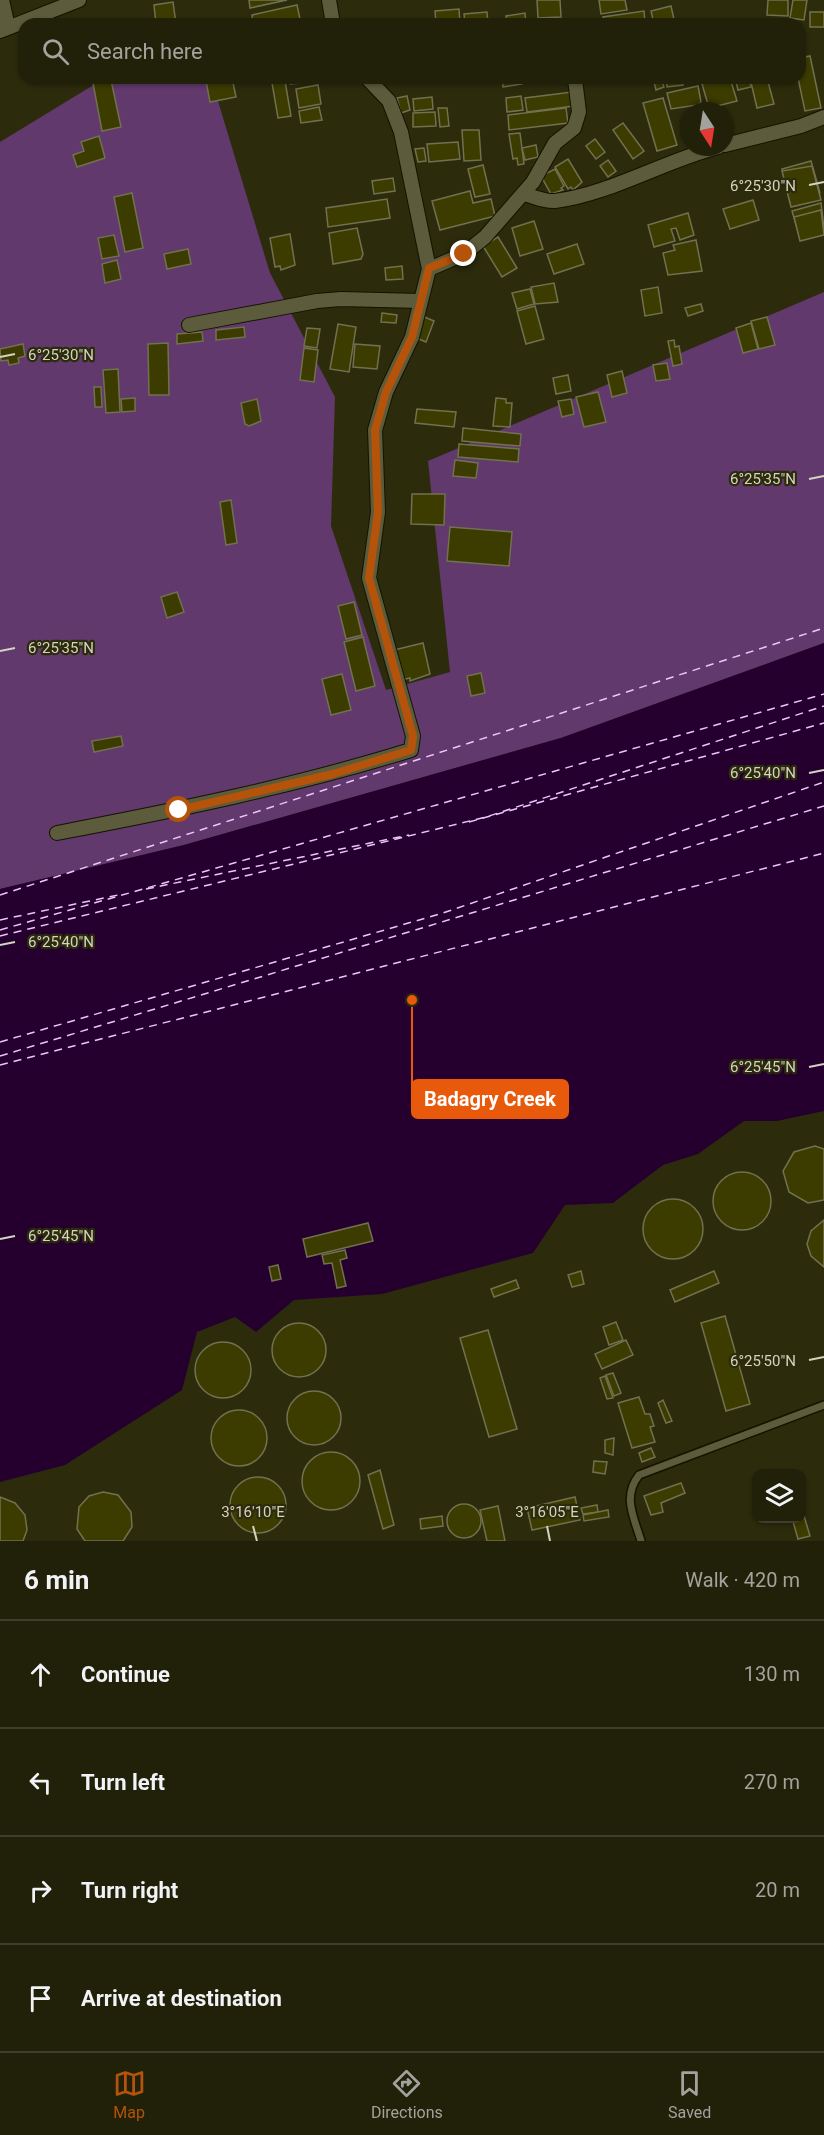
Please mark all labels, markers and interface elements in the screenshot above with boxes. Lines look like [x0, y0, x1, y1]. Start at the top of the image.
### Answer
search box [18, 18, 806, 84]
icon: search [39, 35, 72, 68]
text: Search here [87, 39, 203, 64]
north arrow [680, 102, 734, 156]
text: 6°25'30"N [730, 177, 796, 195]
route end [450, 240, 476, 266]
text: 6°25'30"N [28, 346, 94, 364]
text: 6°25'35"N [730, 470, 796, 488]
text: 6°25'35"N [28, 639, 94, 657]
text: 6°25'40"N [730, 764, 796, 782]
route start [165, 796, 191, 822]
text: 6°25'40"N [28, 933, 94, 951]
text: 6°25'45"N [730, 1058, 796, 1076]
callout: Badagry Creek [412, 1080, 568, 1118]
text: Badagry Creek [424, 1087, 556, 1111]
text: 6°25'45"N [28, 1227, 94, 1245]
text: 6°25'50"N [730, 1352, 796, 1370]
map controls [752, 1469, 806, 1523]
button: layers [752, 1469, 806, 1523]
text: 3°16'10"E [221, 1503, 285, 1521]
text: 3°16'05"E [515, 1503, 579, 1521]
text: 6 min [24, 1565, 89, 1595]
text: Walk · 420 m [685, 1568, 800, 1592]
icon: ahead [24, 1658, 57, 1691]
text: Continue [81, 1662, 170, 1687]
text: 130 m [744, 1662, 800, 1686]
icon: left [24, 1766, 57, 1799]
text: Turn left [81, 1770, 165, 1795]
text: 270 m [744, 1770, 800, 1794]
icon: right [24, 1874, 57, 1907]
text: Turn right [81, 1878, 178, 1903]
text: 20 m [755, 1878, 800, 1902]
icon: arrive [24, 1982, 57, 2015]
text: Arrive at destination [81, 1986, 282, 2011]
tab: Map [113, 2067, 146, 2122]
tab: Directions [371, 2067, 443, 2122]
tab: Saved [668, 2067, 711, 2122]

